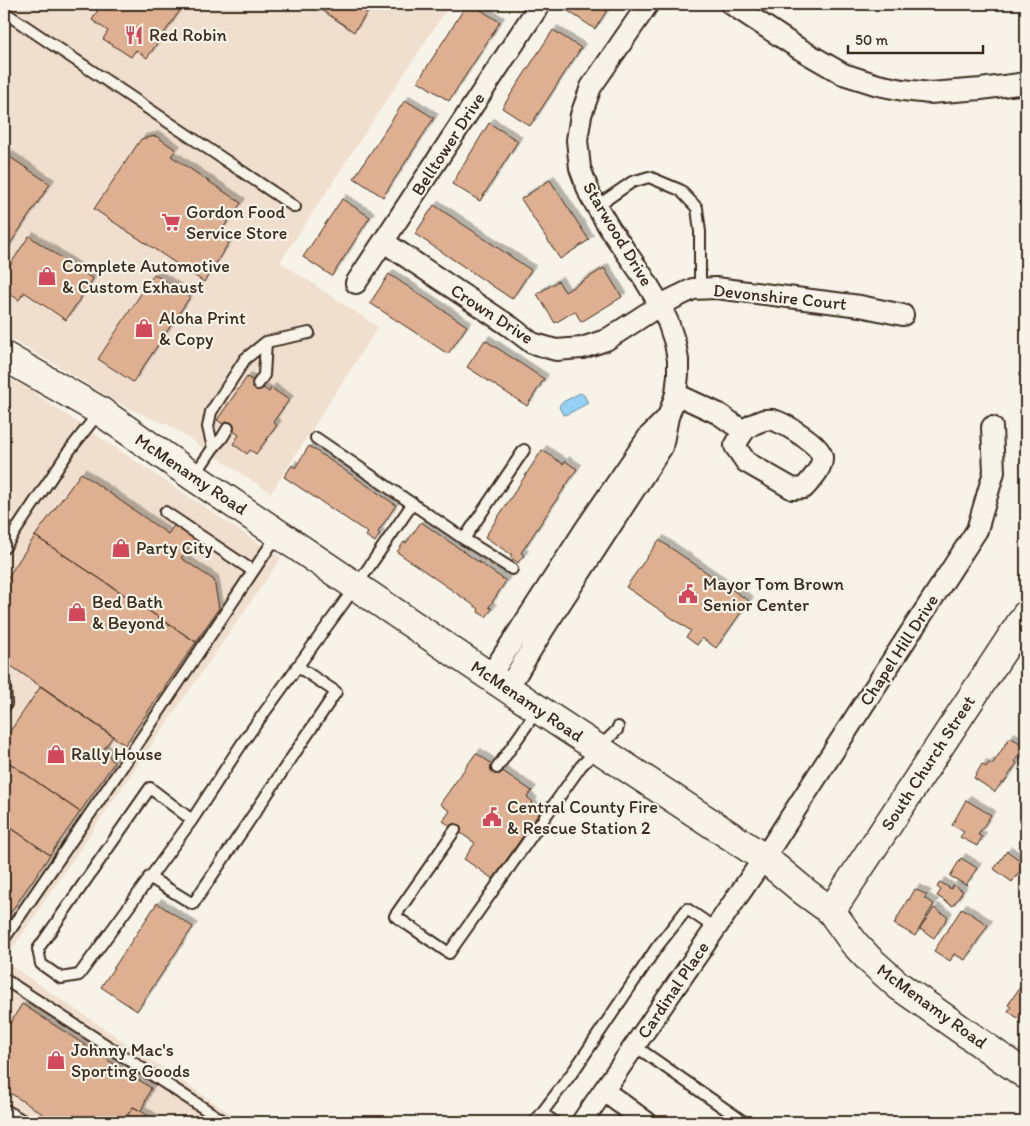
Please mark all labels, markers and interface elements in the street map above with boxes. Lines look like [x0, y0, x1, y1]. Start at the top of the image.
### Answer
scale bar [848, 22, 982, 54]
restaurant icon: Red Robin [123, 24, 145, 46]
place label: Red Robin [149, 24, 227, 46]
text: 50 m [855, 31, 888, 49]
street label: Belltower Drive [406, 88, 490, 200]
street label: Starwood Drive [578, 178, 658, 290]
place label: Gordon Food Service Store [186, 201, 287, 244]
supermarket icon: Gordon Food Service Store [160, 211, 182, 233]
place label: Complete Automotive & Custom Exhaust [62, 255, 230, 298]
shop icon: Complete Automotive & Custom Exhaust [36, 265, 58, 287]
street label: Crown Drive [446, 279, 538, 349]
street label: Devonshire Court [712, 279, 848, 315]
place label: Aloha Print & Copy [159, 307, 246, 350]
shop icon: Aloha Print & Copy [133, 317, 155, 339]
street label: McMenamy Road [131, 428, 252, 520]
shop icon: Party City [110, 537, 132, 559]
place label: Party City [136, 537, 213, 559]
place label: Mayor Tom Brown Senior Center [703, 573, 844, 616]
public building icon: Mayor Tom Brown Senior Center [677, 583, 699, 605]
street label: Chapel Hill Drive [855, 590, 943, 710]
place label: Bed Bath & Beyond [92, 591, 165, 634]
shop icon: Bed Bath & Beyond [66, 601, 88, 623]
street label: McMenamy Road [467, 655, 588, 747]
street label: South Church Street [876, 691, 980, 835]
shop icon: Rally House [45, 743, 67, 765]
place label: Rally House [71, 743, 162, 765]
place label: Central County Fire & Rescue Station 2 [507, 796, 658, 839]
public building icon: Central County Fire & Rescue Station 2 [481, 806, 503, 828]
street label: Cardinal Place [632, 937, 714, 1043]
street label: McMenamy Road [873, 959, 992, 1054]
place label: Johnny Mac's Sporting Goods [71, 1039, 190, 1082]
shop icon: Johnny Mac's Sporting Goods [45, 1049, 67, 1071]

